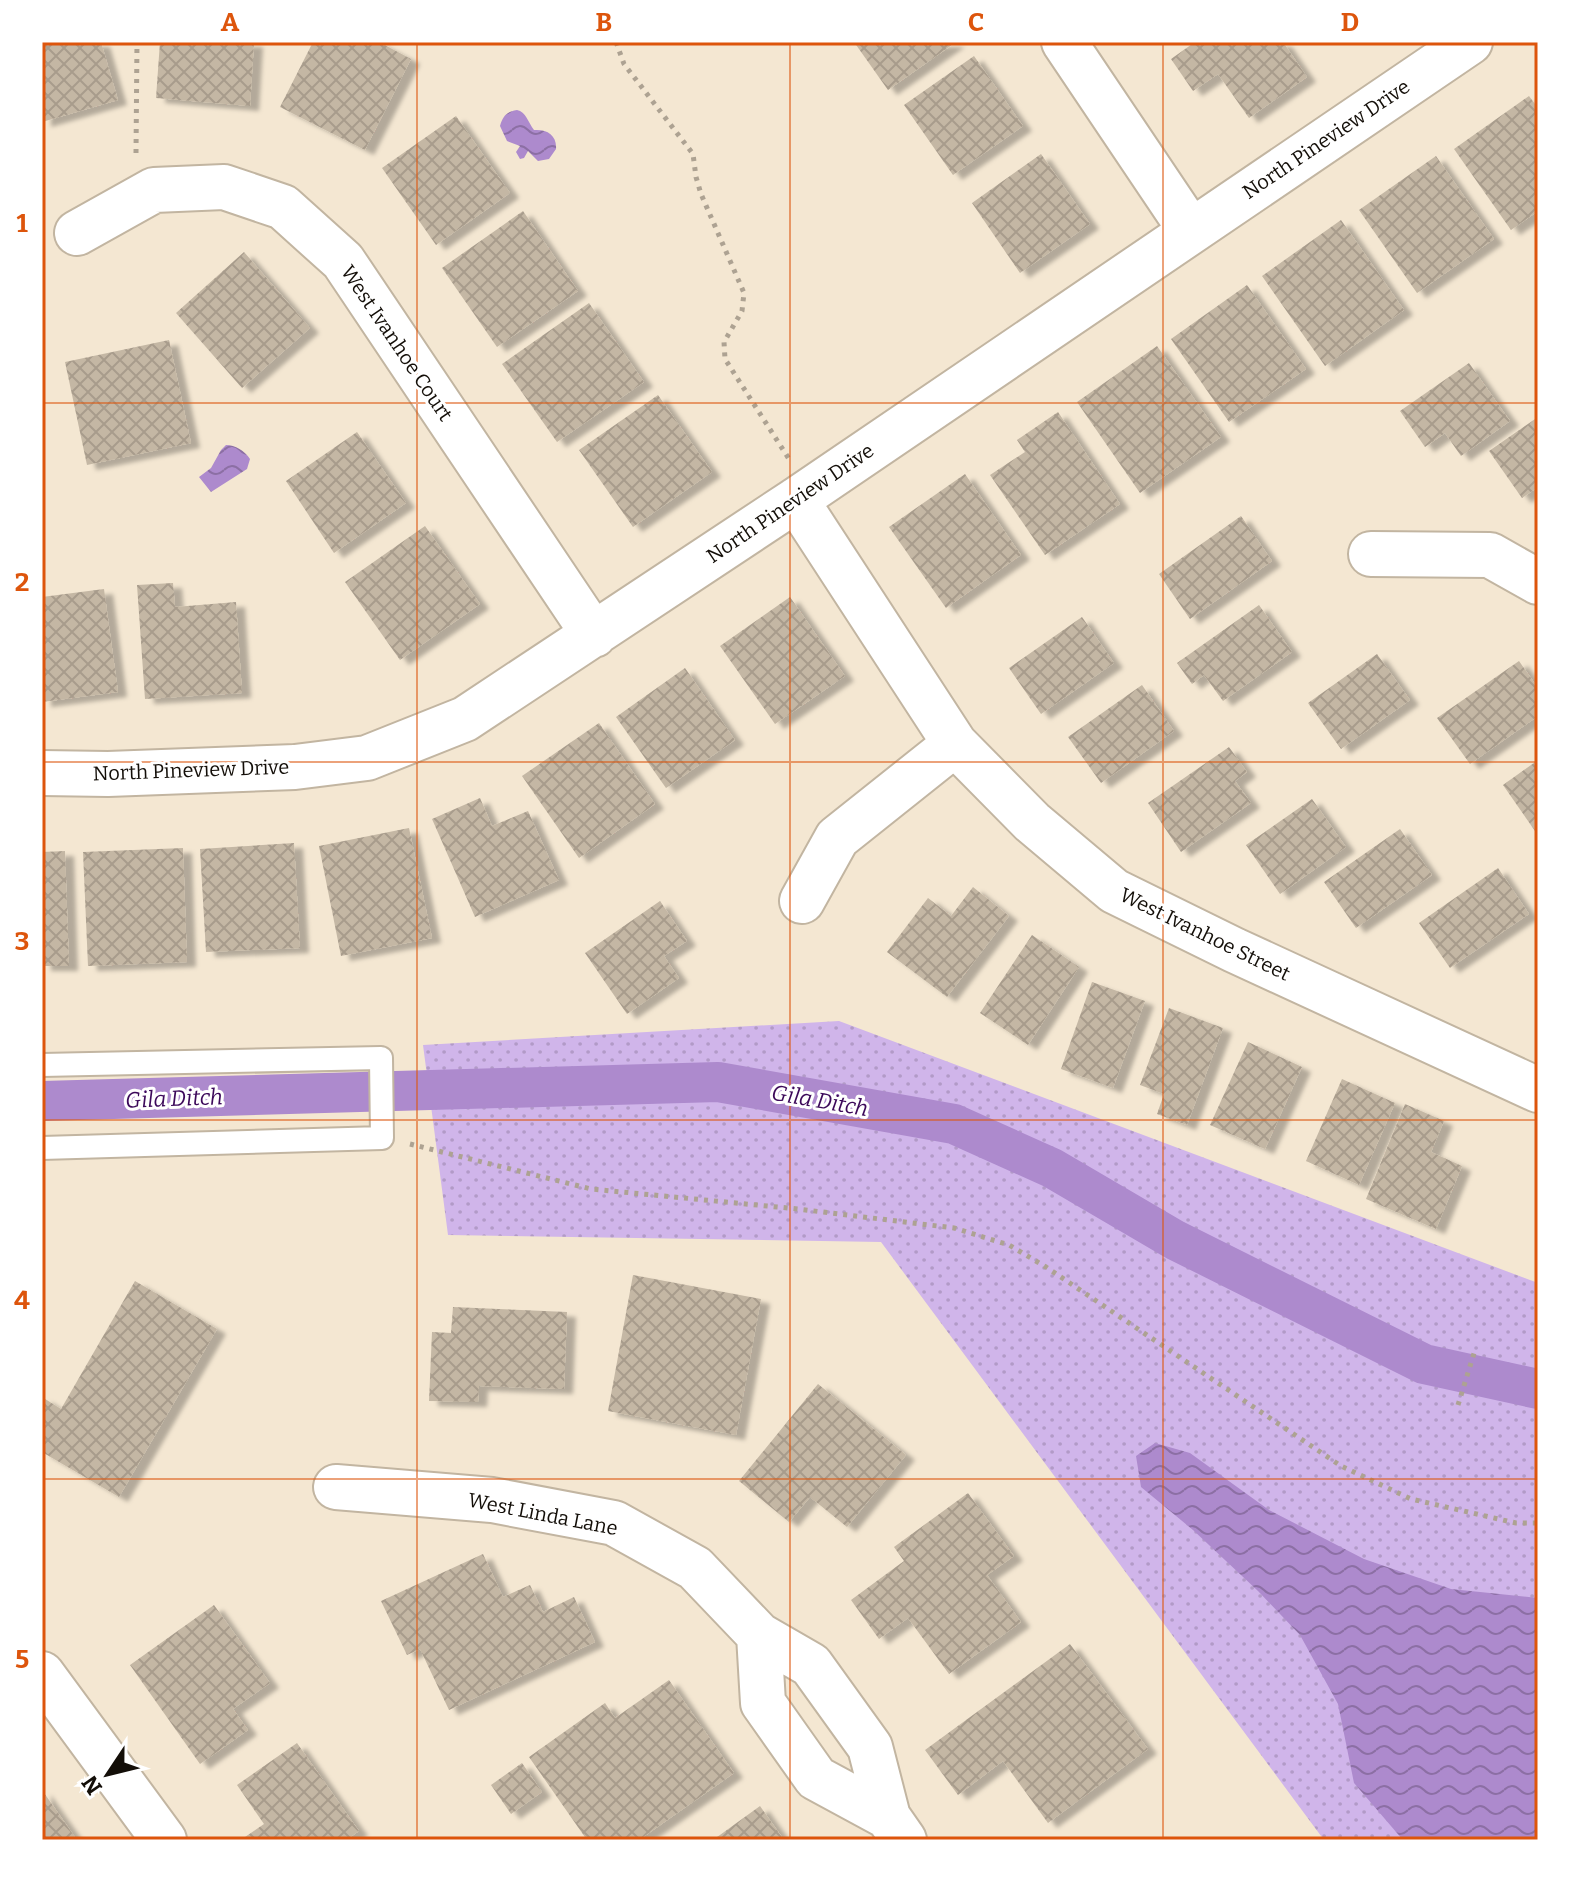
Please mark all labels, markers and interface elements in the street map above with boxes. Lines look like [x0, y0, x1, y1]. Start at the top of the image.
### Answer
text: A [221, 7, 240, 38]
text: B [596, 7, 612, 38]
text: C [968, 7, 984, 38]
text: D [1341, 7, 1359, 38]
street label: North Pineview Drive [1238, 74, 1414, 204]
text: 1 [16, 208, 28, 239]
street label: West Ivanhoe Court [336, 261, 458, 425]
street label: North Pineview Drive [702, 438, 878, 568]
text: 2 [15, 567, 29, 598]
street label: North Pineview Drive [92, 755, 290, 785]
street label: West Ivanhoe Street [1116, 882, 1294, 986]
text: 3 [15, 926, 29, 957]
water label: Gila Ditch [770, 1079, 870, 1122]
water label: Gila Ditch [125, 1083, 223, 1114]
text: 4 [14, 1285, 30, 1316]
street label: West Linda Lane [466, 1488, 620, 1540]
text: 5 [15, 1644, 29, 1675]
north arrow [68, 1734, 148, 1814]
text: N [76, 1770, 108, 1800]

